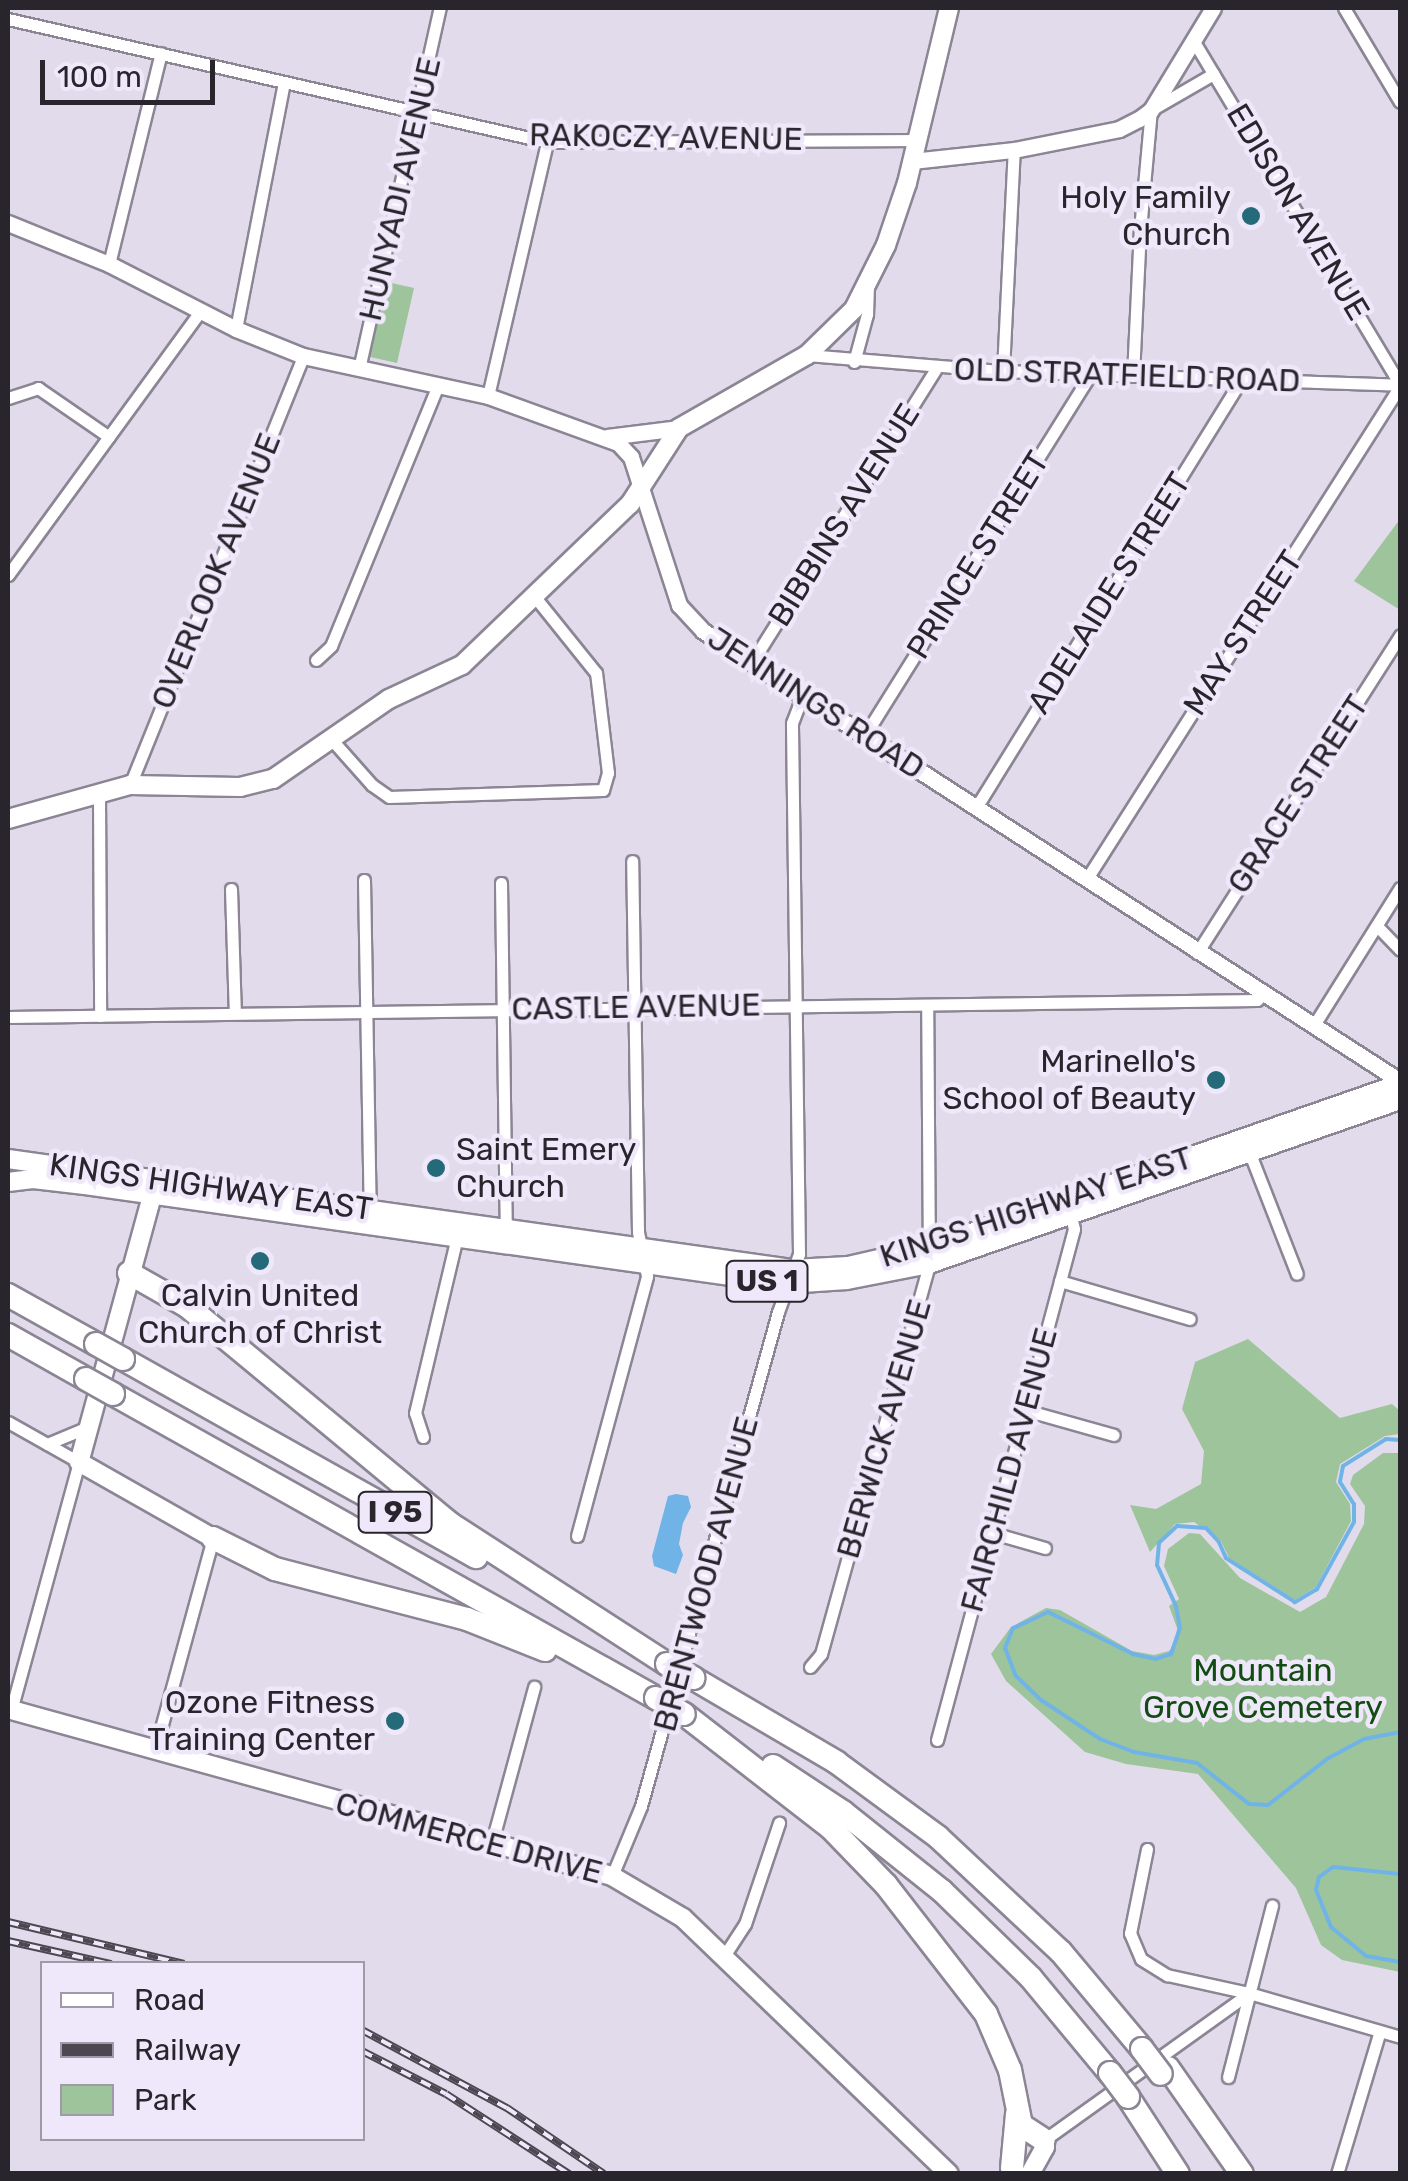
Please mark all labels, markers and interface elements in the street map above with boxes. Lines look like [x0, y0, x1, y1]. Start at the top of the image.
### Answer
scale bar [45, 40, 220, 102]
street label: HUNYADI AVENUE [351, 53, 449, 325]
text: 100 m [57, 59, 142, 95]
street label: EDISON AVENUE [1218, 97, 1378, 327]
street label: RAKOCZY AVENUE [528, 115, 804, 159]
place label: Holy Family Church [1059, 179, 1231, 254]
marker: Holy Family Church [1240, 205, 1262, 227]
street label: OLD STRATFIELD ROAD [953, 350, 1301, 400]
street label: BIBBINS AVENUE [760, 396, 928, 634]
street label: OVERLOOK AVENUE [143, 427, 289, 715]
street label: PRINCE STREET [899, 444, 1057, 666]
street label: ADELAIDE STREET [1019, 465, 1199, 721]
street label: MAY STREET [1175, 543, 1311, 723]
street label: JENNINGS ROAD [701, 619, 931, 787]
street label: GRACE STREET [1220, 688, 1376, 900]
street label: CASTLE AVENUE [511, 986, 761, 1028]
place label: Marinello's School of Beauty [942, 1043, 1196, 1118]
marker: Marinello's School of Beauty [1205, 1069, 1227, 1091]
place label: Saint Emery Church [456, 1131, 636, 1206]
street label: KINGS HIGHWAY EAST [875, 1138, 1197, 1276]
street label: KINGS HIGHWAY EAST [46, 1145, 376, 1229]
marker: Saint Emery Church [425, 1157, 447, 1179]
marker: Calvin United Church of Christ [249, 1250, 271, 1272]
road number: US 1 [724, 1256, 810, 1306]
place label: Calvin United Church of Christ [138, 1277, 382, 1352]
street label: BERWICK AVENUE [829, 1295, 939, 1563]
street label: FAIRCHILD AVENUE [952, 1323, 1066, 1617]
street label: BRENTWOOD AVENUE [645, 1412, 767, 1736]
road number: I 95 [358, 1487, 432, 1537]
park label: Mountain Grove Cemetery [1143, 1652, 1383, 1727]
place label: Ozone Fitness Training Center [147, 1684, 375, 1759]
marker: Ozone Fitness Training Center [384, 1710, 406, 1732]
street label: COMMERCE DRIVE [331, 1784, 607, 1892]
legend [40, 1961, 365, 2141]
text: Road [134, 1982, 205, 2018]
text: Railway [134, 2032, 241, 2068]
text: Park [134, 2082, 196, 2118]

